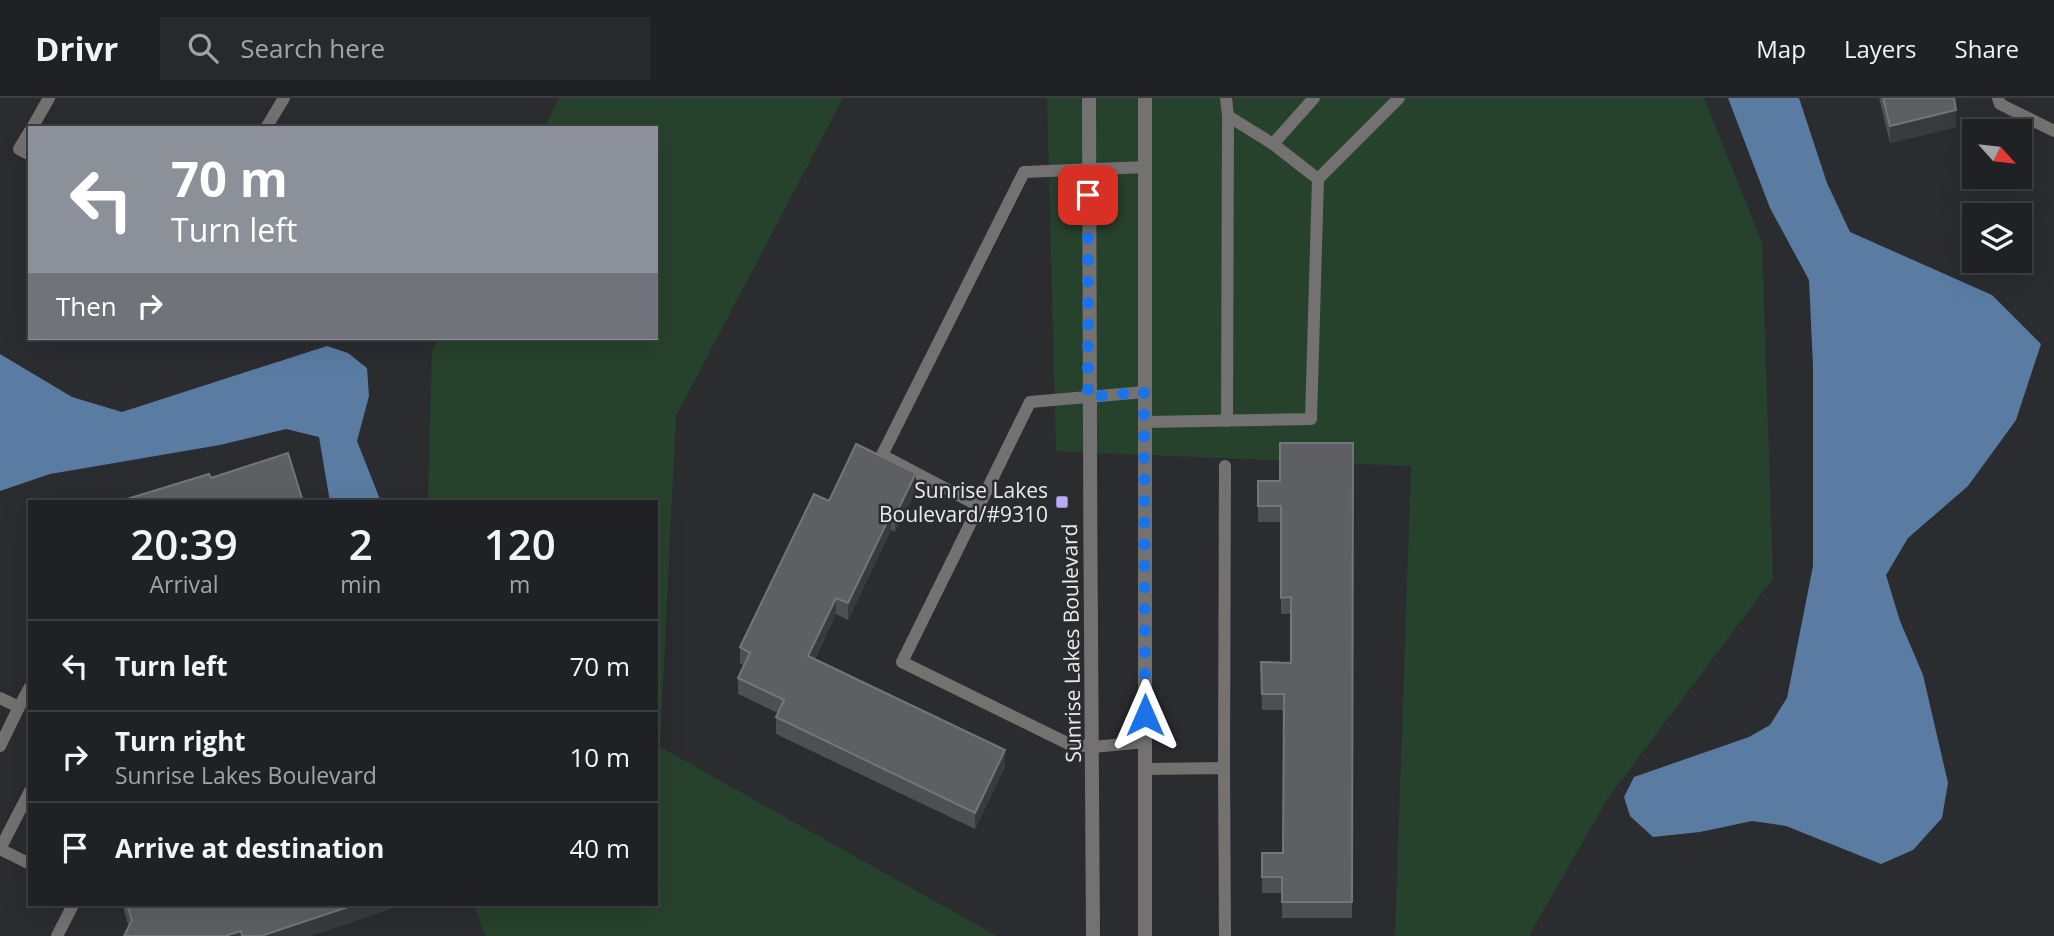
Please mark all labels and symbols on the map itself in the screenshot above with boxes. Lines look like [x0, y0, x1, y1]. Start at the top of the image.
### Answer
north arrow [1962, 119, 2032, 189]
pin [1058, 165, 1118, 225]
place label: Sunrise Lakes Boulevard/#9310 [879, 476, 1048, 528]
marker: Sunrise Lakes Boulevard/#9310 [1054, 494, 1070, 510]
street label: Sunrise Lakes Boulevard [1055, 523, 1087, 763]
position arrow [1108, 678, 1182, 752]

